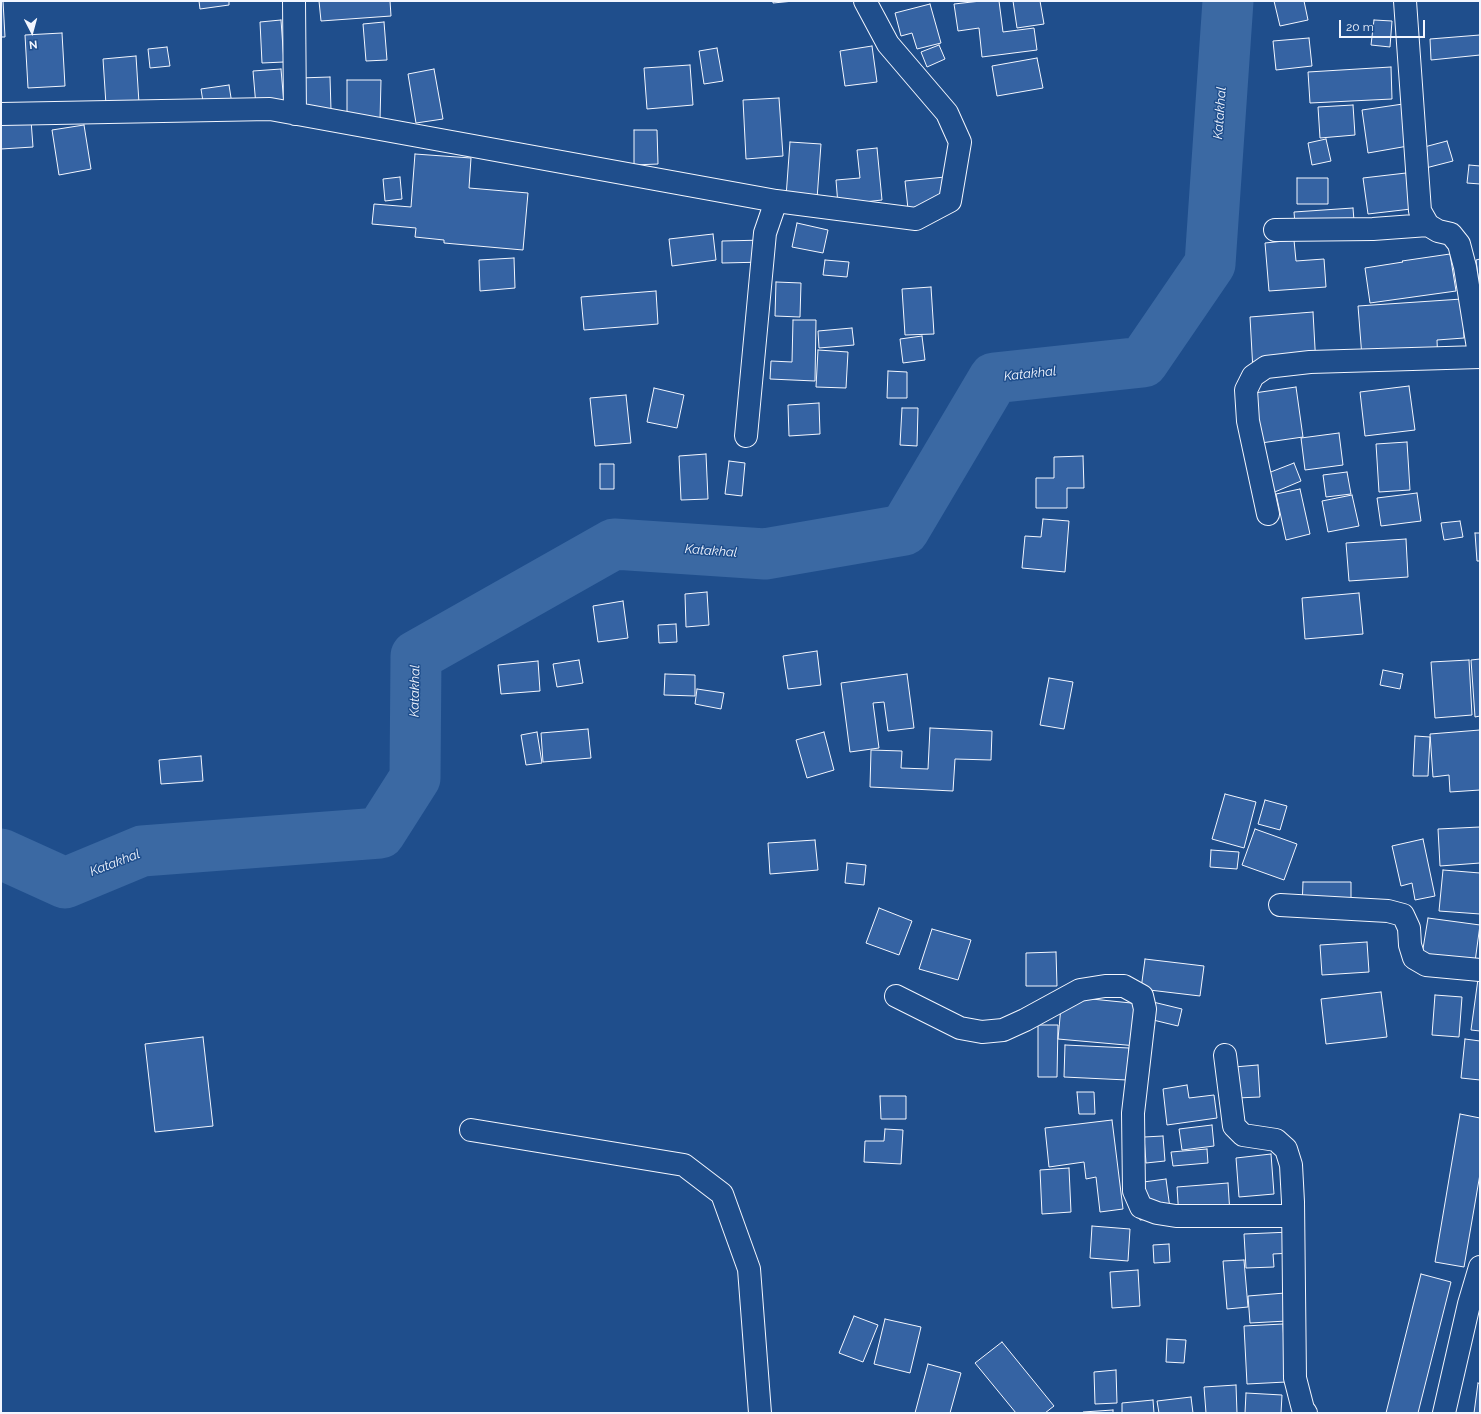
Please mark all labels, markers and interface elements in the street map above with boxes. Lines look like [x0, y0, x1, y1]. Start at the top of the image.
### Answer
north arrow [12, 12, 52, 52]
scale bar [1341, 12, 1427, 38]
text: 20 m [1346, 20, 1374, 34]
text: N [28, 38, 38, 51]
water label: Katakhal [1210, 86, 1230, 140]
water label: Katakhal [1003, 363, 1057, 385]
water label: Katakhal [684, 541, 738, 561]
water label: Katakhal [407, 665, 423, 717]
water label: Katakhal [88, 846, 142, 880]

